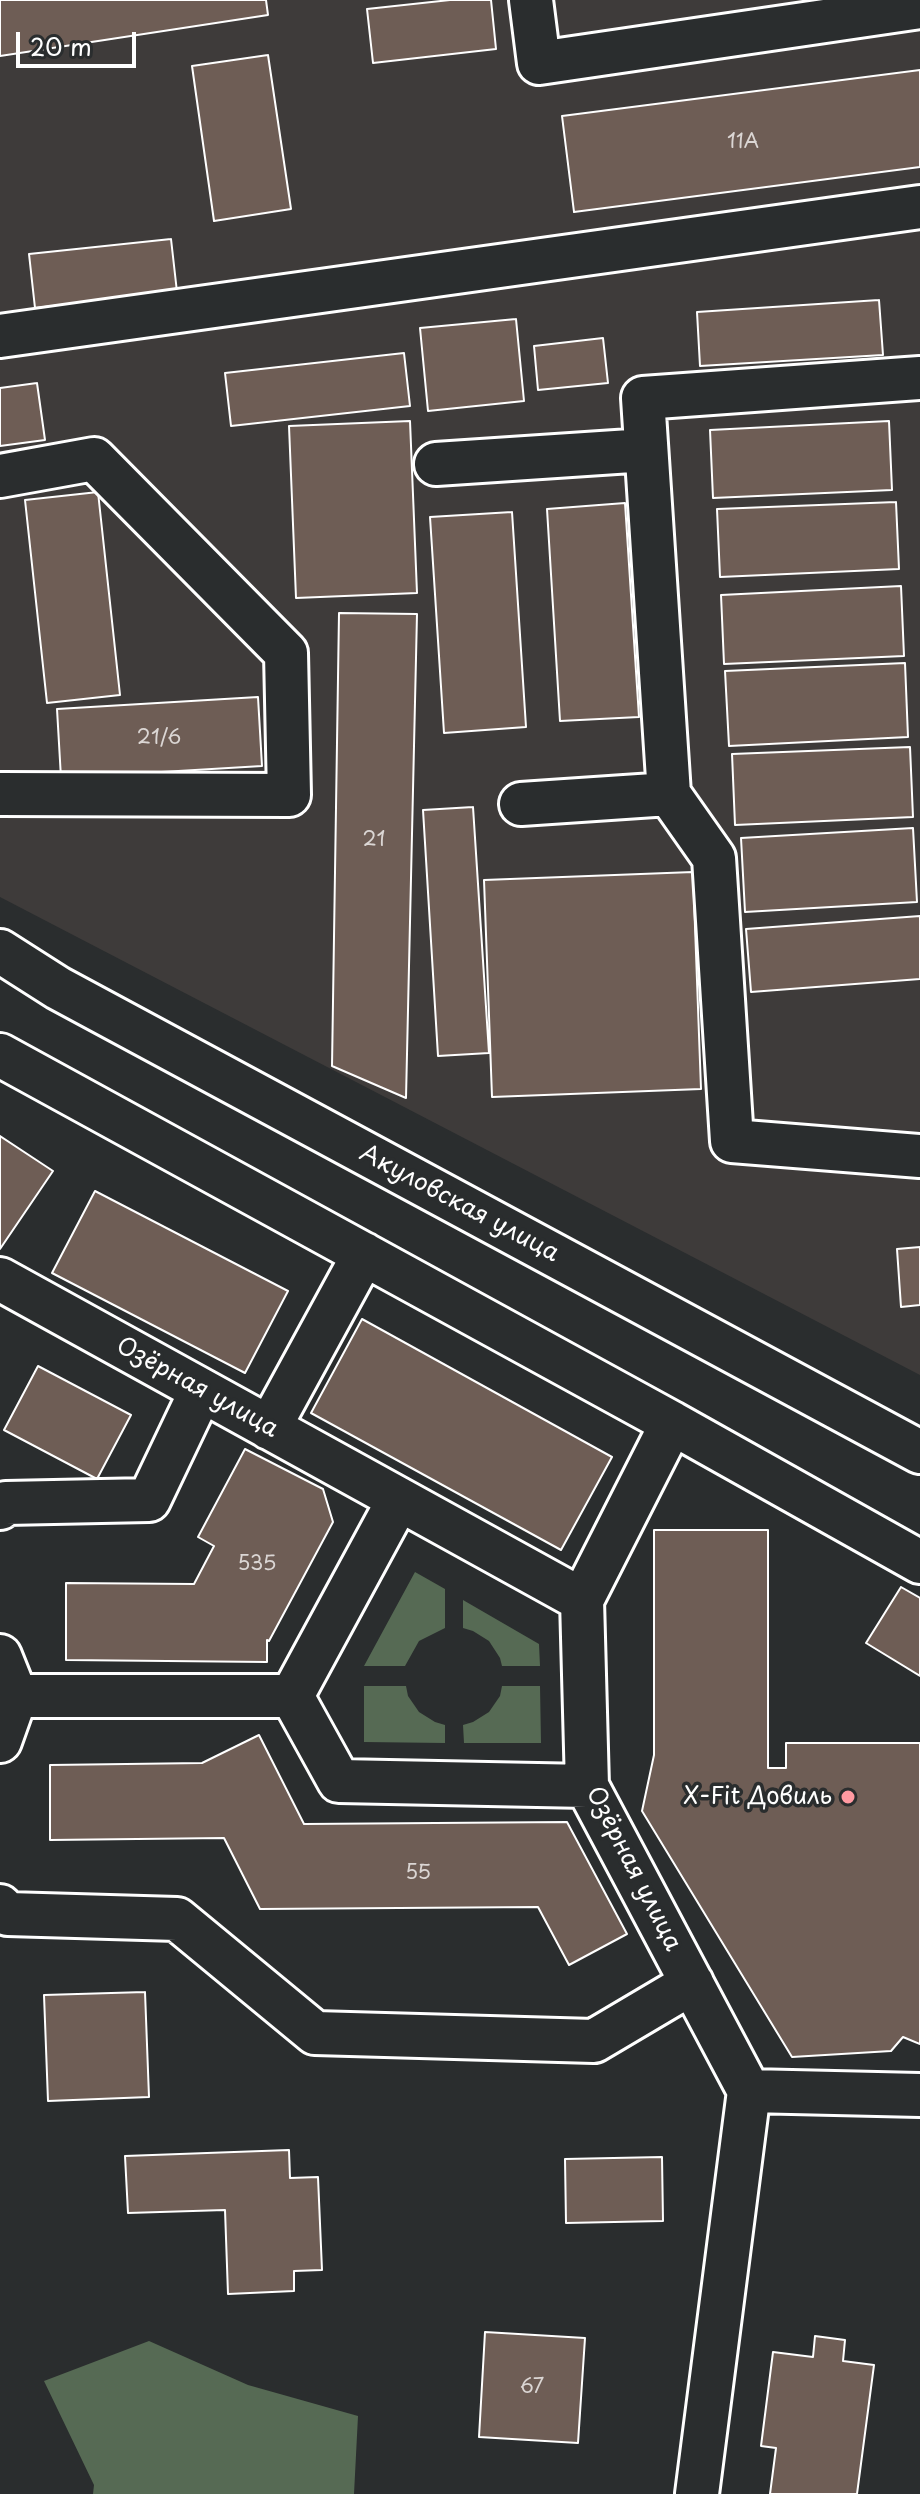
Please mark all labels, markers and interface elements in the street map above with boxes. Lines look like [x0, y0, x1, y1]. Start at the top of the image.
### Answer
scale bar [20, 16, 140, 66]
text: 20 m [30, 28, 92, 64]
house number: 11А [727, 130, 759, 154]
house number: 21/6 [137, 726, 181, 750]
house number: 21 [362, 828, 386, 852]
street label: Акуловская улица [354, 1139, 564, 1269]
street label: Озёрная улица [111, 1332, 283, 1444]
house number: 535 [238, 1552, 276, 1576]
street label: Озёрная улица [579, 1782, 687, 1956]
place label: X-Fit Довиль [683, 1783, 832, 1811]
marker: X-Fit Довиль [839, 1788, 857, 1806]
house number: 55 [405, 1861, 431, 1885]
house number: 67 [520, 2375, 544, 2399]

